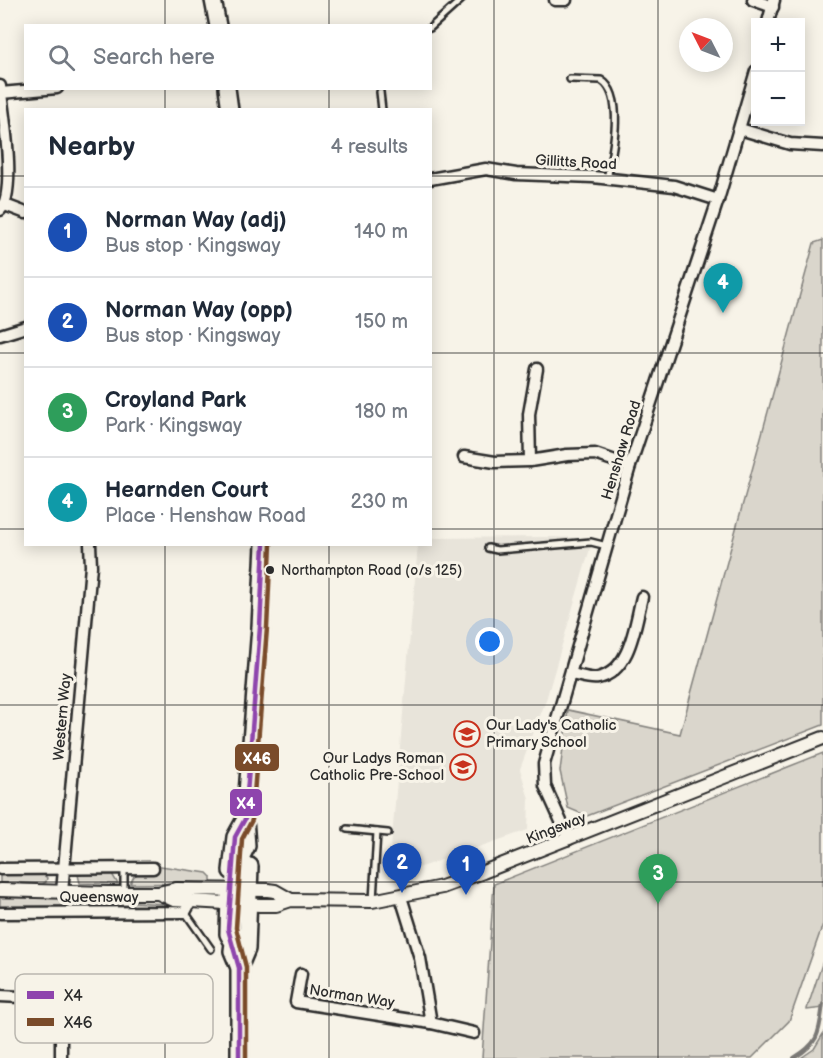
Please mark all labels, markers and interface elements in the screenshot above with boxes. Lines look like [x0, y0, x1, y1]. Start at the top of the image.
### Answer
north arrow [679, 18, 733, 72]
map controls [751, 18, 805, 126]
button: + [751, 18, 805, 72]
search box [24, 24, 432, 90]
icon: search [45, 41, 78, 74]
text: Search here [93, 44, 215, 71]
button: − [751, 72, 805, 126]
text: Nearby [48, 132, 135, 163]
text: 4 results [330, 135, 408, 159]
street label: Gillitts Road [535, 151, 617, 174]
text: Norman Way (adj) [105, 207, 287, 234]
text: 1 [63, 220, 72, 244]
text: 140 m [354, 220, 408, 244]
text: Bus stop · Kingsway [105, 234, 280, 258]
pin: 4 [704, 264, 742, 313]
text: Norman Way (opp) [105, 297, 293, 324]
text: 2 [62, 310, 73, 334]
text: 150 m [355, 310, 408, 334]
text: Bus stop · Kingsway [105, 324, 280, 348]
text: Croyland Park [105, 387, 246, 414]
street label: Henshaw Road [597, 398, 646, 502]
text: 3 [62, 400, 73, 424]
text: 180 m [355, 400, 408, 424]
text: Park · Kingsway [105, 414, 242, 438]
text: Hearnden Court [105, 477, 268, 504]
text: 4 [62, 490, 73, 514]
text: 230 m [351, 490, 408, 514]
text: Place · Henshaw Road [105, 504, 306, 528]
place label: Northampton Road (o/s 125) [281, 562, 462, 579]
marker: Northampton Road (o/s 125) [264, 564, 276, 576]
your location [475, 627, 504, 656]
street label: Western Way [49, 672, 76, 762]
place label: Our Lady's Catholic Primary School [486, 716, 617, 752]
school or university icon: Our Lady's Catholic Primary School [452, 719, 482, 749]
line badge: X46 [234, 743, 280, 772]
place label: Our Ladys Roman Catholic Pre-School [310, 749, 444, 785]
text: X46 [243, 750, 272, 769]
school or university icon: Our Ladys Roman Catholic Pre-School [448, 752, 478, 782]
line badge: X4 [229, 788, 263, 817]
text: X4 [237, 795, 256, 814]
street label: Kingsway [523, 808, 589, 849]
pin: 2 [382, 844, 422, 893]
pin: 1 [446, 846, 486, 895]
pin: 3 [638, 854, 678, 904]
street label: Queensway [60, 888, 139, 907]
legend [15, 974, 213, 1043]
street label: Norman Way [308, 980, 396, 1013]
text: X4 [63, 987, 83, 1006]
text: X46 [63, 1014, 93, 1033]

